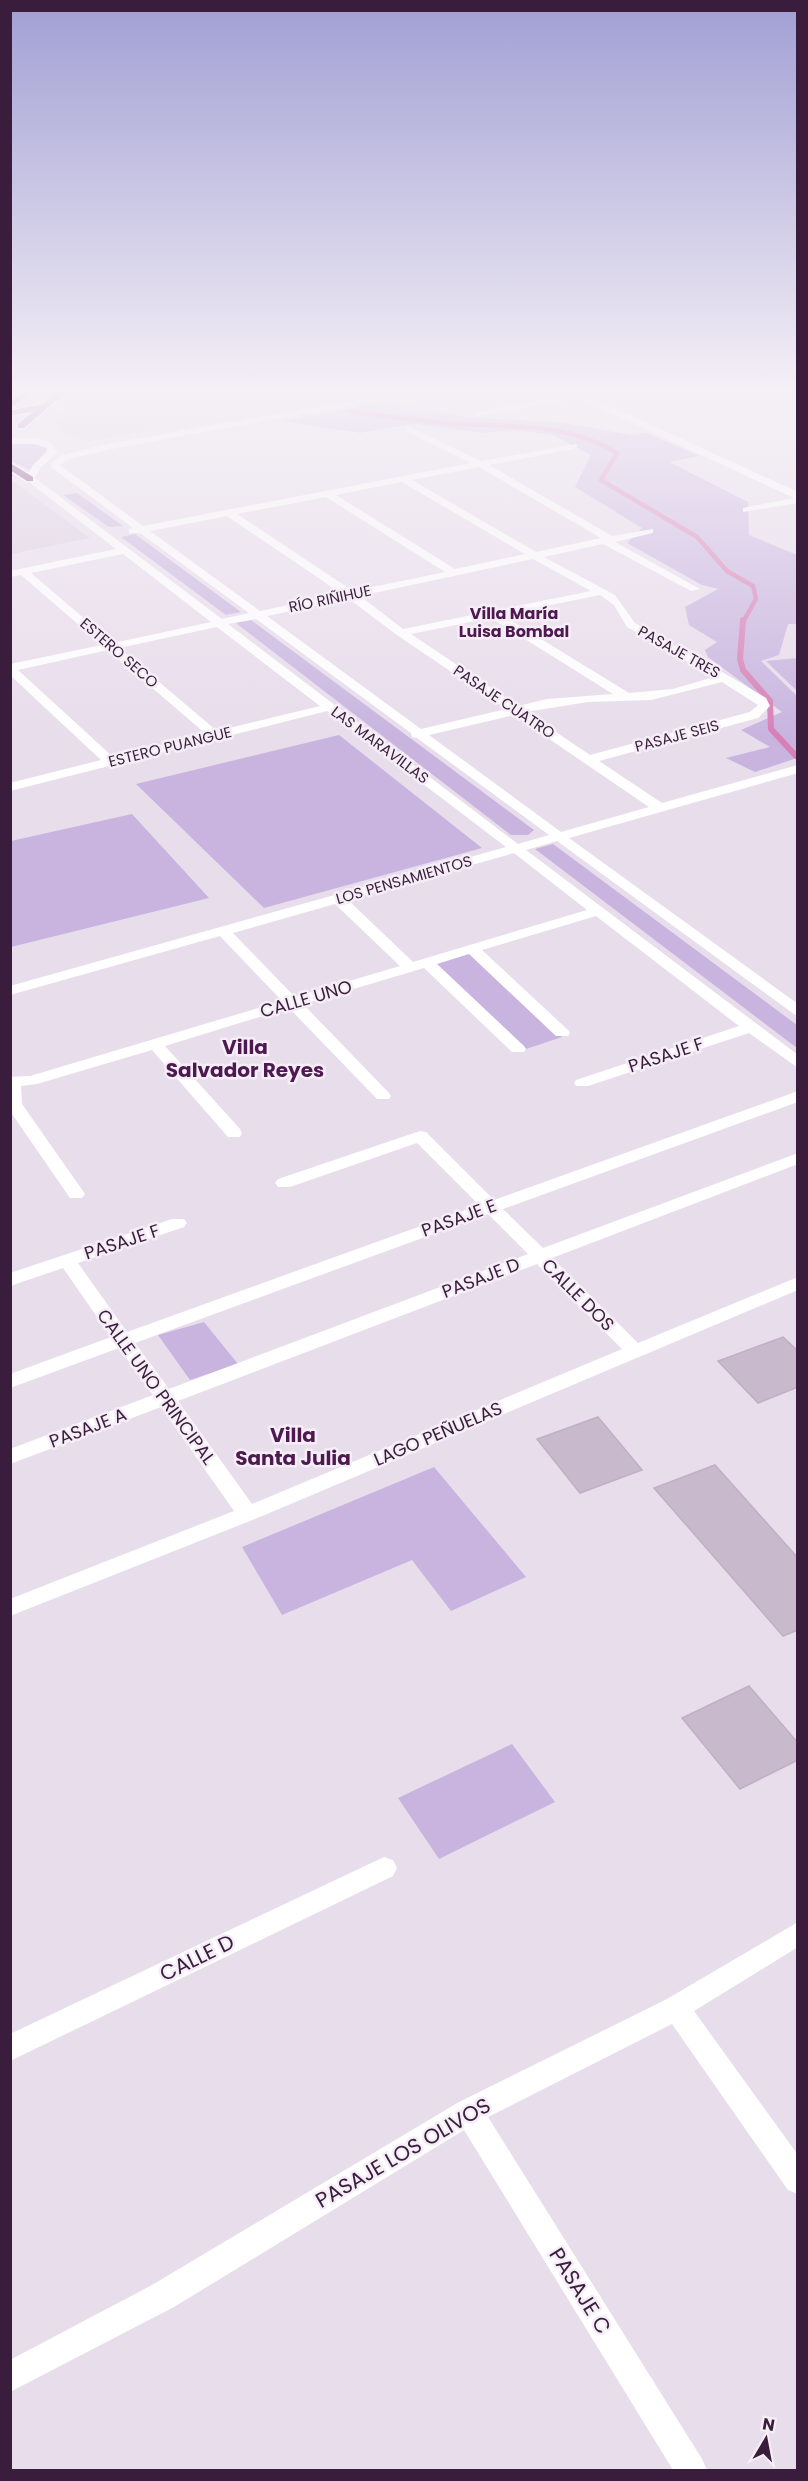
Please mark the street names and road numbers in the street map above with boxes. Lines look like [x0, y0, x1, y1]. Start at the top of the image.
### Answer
street label: RÍO RIÑIHUE [287, 580, 373, 617]
street label: ESTERO SECO [76, 613, 163, 693]
street label: PASAJE TRES [634, 620, 724, 683]
street label: PASAJE CUATRO [449, 660, 559, 743]
street label: LAS MARAVILLAS [327, 701, 433, 788]
street label: PASAJE SEIS [632, 714, 721, 757]
street label: ESTERO PUANGUE [106, 721, 234, 772]
street label: LOS PENSAMIENTOS [333, 850, 474, 909]
street label: CALLE UNO [257, 973, 355, 1024]
street label: PASAJE F [625, 1031, 707, 1078]
street label: PASAJE E [418, 1192, 500, 1243]
street label: PASAJE F [81, 1218, 163, 1265]
street label: PASAJE D [438, 1251, 523, 1304]
street label: CALLE DOS [537, 1253, 620, 1336]
street label: CALLE UNO PRINCIPAL [91, 1304, 221, 1470]
street label: LAGO PEÑUELAS [370, 1395, 506, 1472]
street label: PASAJE A [46, 1401, 130, 1454]
street label: CALLE D [155, 1927, 239, 1988]
street label: PASAJE LOS OLIVOS [310, 2091, 496, 2215]
street label: PASAJE C [543, 2242, 618, 2339]

